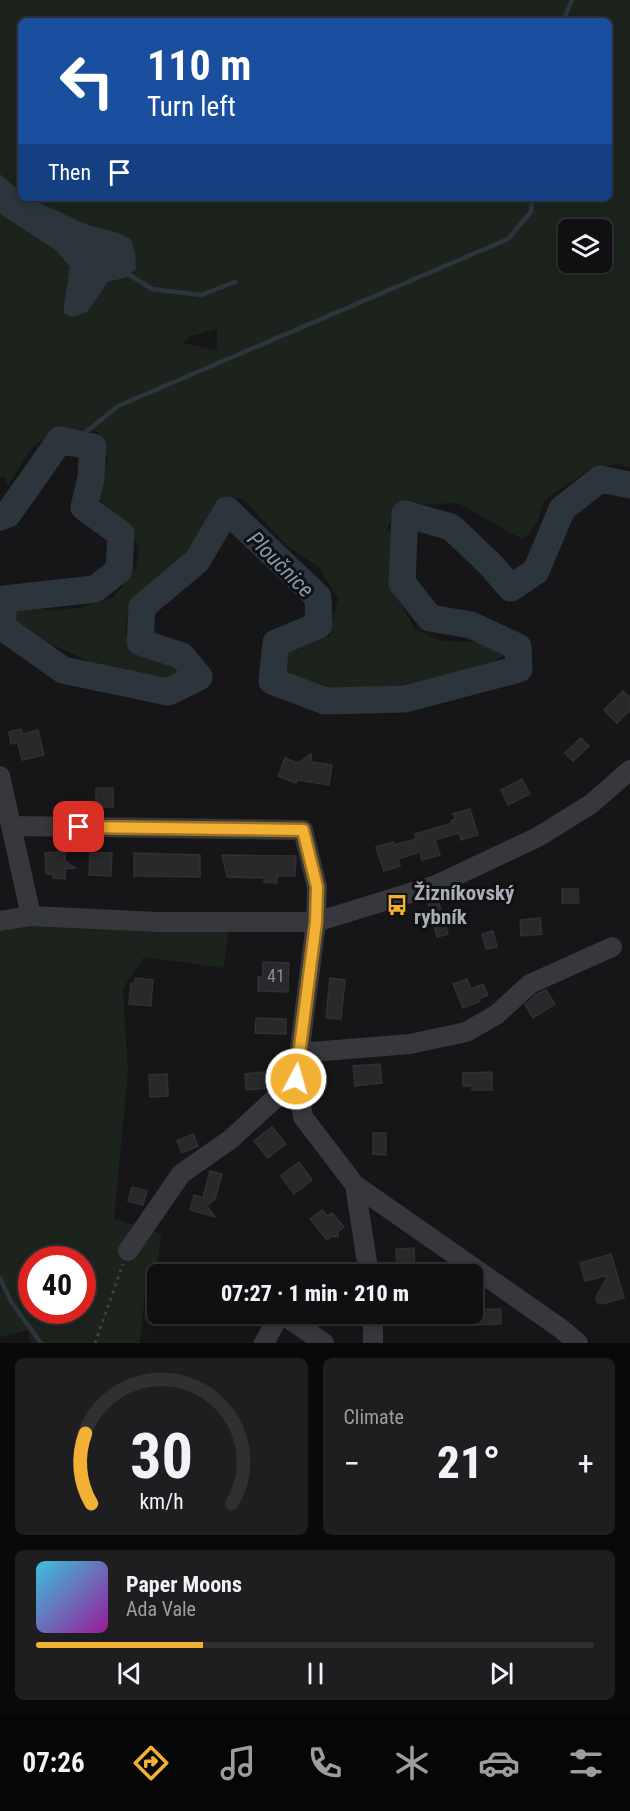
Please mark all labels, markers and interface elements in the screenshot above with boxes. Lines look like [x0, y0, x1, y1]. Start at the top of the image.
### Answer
text: 110 m [147, 41, 252, 90]
icon: left [48, 42, 126, 120]
text: Turn left [147, 91, 236, 123]
icon: arrive [103, 156, 136, 189]
text: Then [48, 160, 91, 185]
map controls [558, 219, 612, 273]
button: layers [558, 219, 612, 273]
water label: Ploučnice [243, 526, 319, 602]
pin [53, 801, 104, 852]
icon: arrive [62, 810, 95, 843]
place label: Žizníkovský rybník [414, 881, 515, 929]
bus stop icon: Žizníkovský rybník [385, 893, 409, 917]
house number: 41 [267, 965, 285, 986]
position arrow [264, 1047, 328, 1111]
speed limit sign: 40 [18, 1246, 96, 1324]
text: 07:27 · 1 min · 210 m [221, 1281, 409, 1306]
text: Climate [344, 1405, 404, 1429]
text: 30 [130, 1420, 193, 1493]
text: 21° [437, 1436, 501, 1489]
text: − [344, 1444, 360, 1483]
text: + [578, 1444, 594, 1483]
text: km/h [139, 1489, 183, 1514]
text: Paper Moons [126, 1572, 242, 1597]
text: Ada Vale [126, 1597, 196, 1621]
icon: previous [113, 1657, 146, 1690]
icon: pause [299, 1657, 332, 1690]
icon: next [485, 1657, 518, 1690]
icon: directions [130, 1742, 172, 1784]
icon: music [217, 1742, 259, 1784]
icon: phone [304, 1742, 346, 1784]
icon: climate [391, 1742, 433, 1784]
icon: car [478, 1742, 520, 1784]
icon: filters [565, 1742, 607, 1784]
text: 07:26 [23, 1747, 85, 1779]

